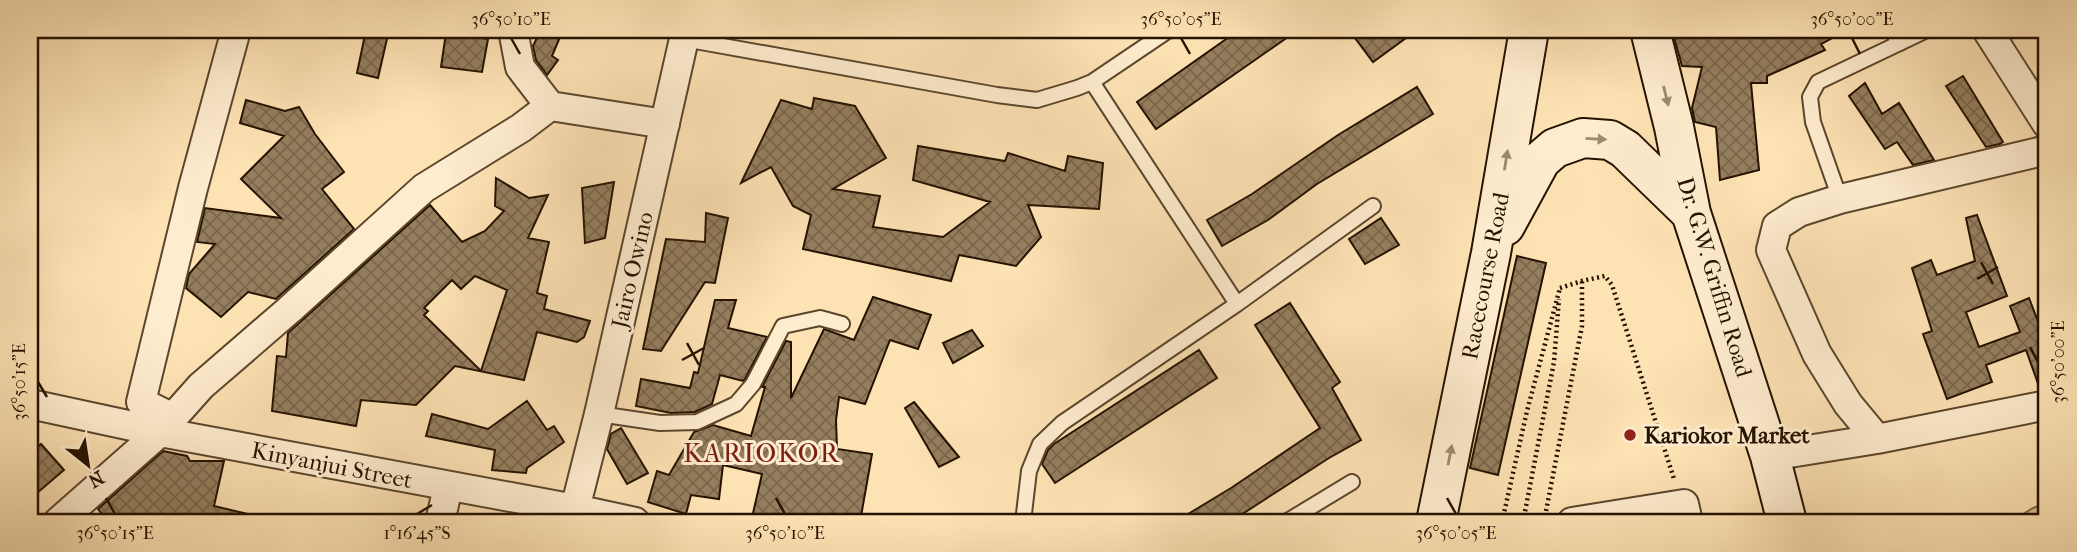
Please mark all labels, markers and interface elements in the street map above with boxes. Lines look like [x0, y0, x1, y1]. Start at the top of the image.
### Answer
text: 36°50'10"E [471, 9, 551, 30]
text: 36°50'05"E [1141, 9, 1221, 30]
text: 36°50'00"E [1810, 9, 1894, 30]
one-way arrow [1661, 85, 1672, 107]
one-way arrow [1585, 134, 1607, 145]
one-way arrow [1501, 149, 1512, 171]
street label: Dr. G.W. Griffin Road [1671, 174, 1758, 381]
street label: Racecourse Road [1456, 190, 1515, 362]
street label: Jairo Owino [606, 209, 659, 333]
text: 36°50'00"E [2048, 320, 2069, 404]
text: 36°50'15"E [9, 343, 30, 421]
place label: Kariokor Market [1644, 422, 1810, 449]
marker: Kariokor Market [1622, 427, 1638, 443]
north arrow [52, 430, 122, 500]
street label: Kinyanjui Street [249, 437, 415, 494]
district label: KARIOKOR [683, 438, 841, 469]
one-way arrow [1444, 444, 1455, 466]
text: N [84, 466, 108, 492]
text: 36°50'15"E [76, 523, 154, 544]
text: 1°16'45"S [383, 523, 451, 544]
text: 36°50'10"E [745, 523, 825, 544]
text: 36°50'05"E [1416, 523, 1496, 544]

